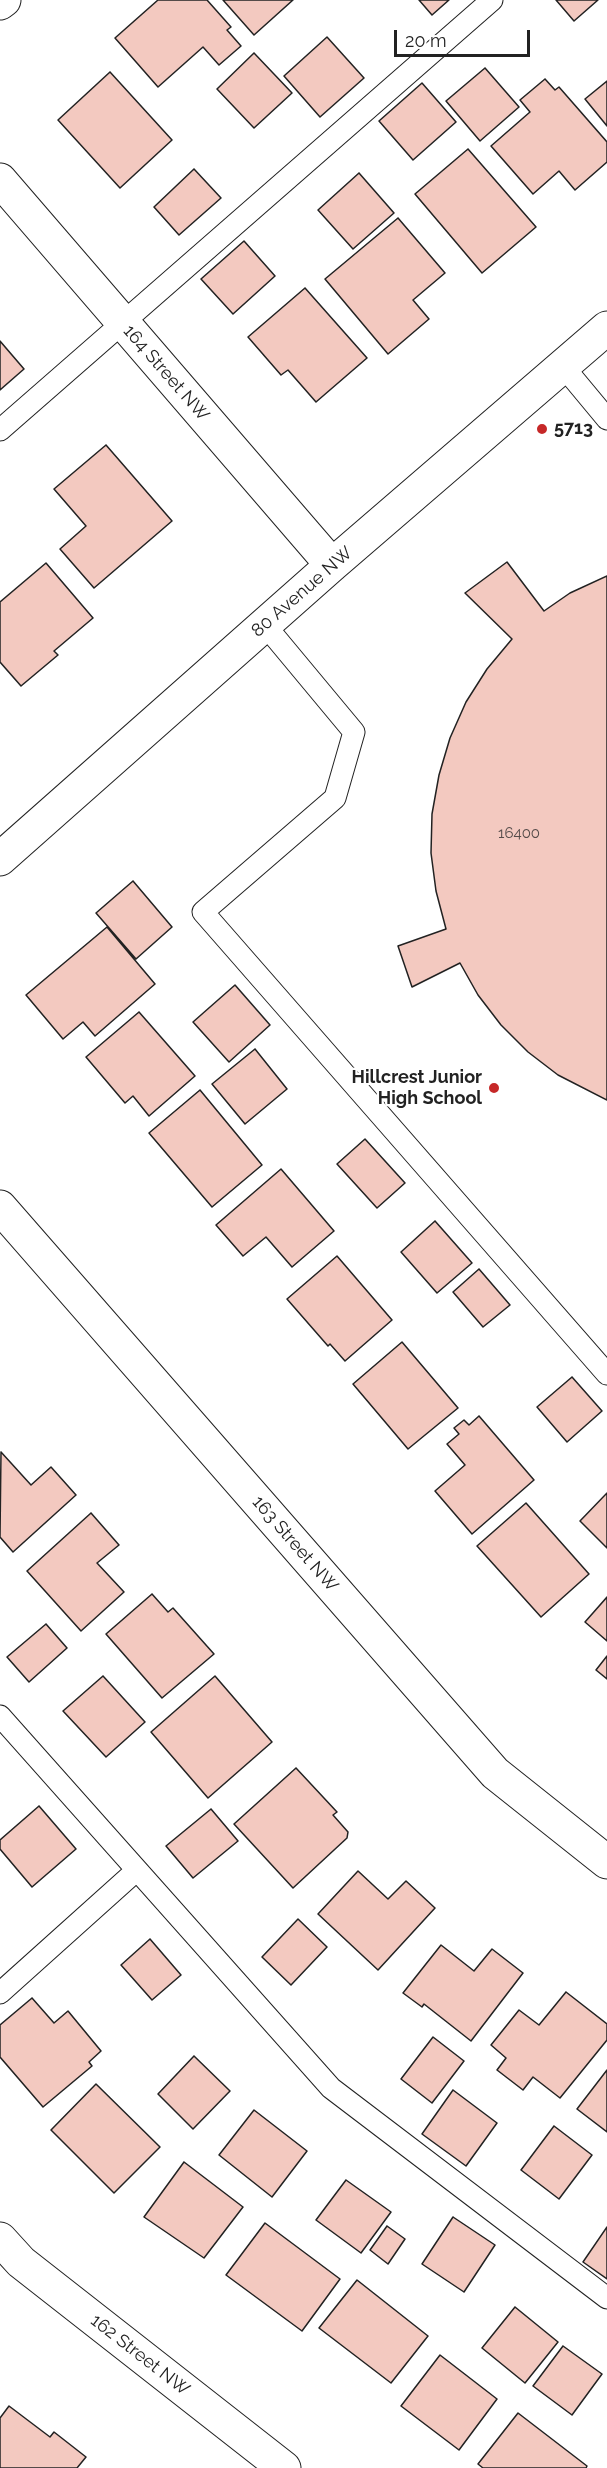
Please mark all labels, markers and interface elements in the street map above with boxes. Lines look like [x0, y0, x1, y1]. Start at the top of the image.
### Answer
scale bar [397, 18, 534, 56]
text: 20 m [405, 30, 447, 51]
street label: 164 Street NW [118, 321, 214, 425]
place label: 5713 [554, 418, 593, 440]
marker: 5713 [535, 422, 549, 436]
street label: 80 Avenue NW [247, 542, 357, 642]
house number: 16400 [498, 824, 540, 842]
place label: Hillcrest Junior High School [352, 1067, 482, 1110]
marker: Hillcrest Junior High School [487, 1081, 501, 1095]
street label: 163 Street NW [247, 1492, 343, 1596]
street label: 162 Street NW [86, 2310, 194, 2400]

